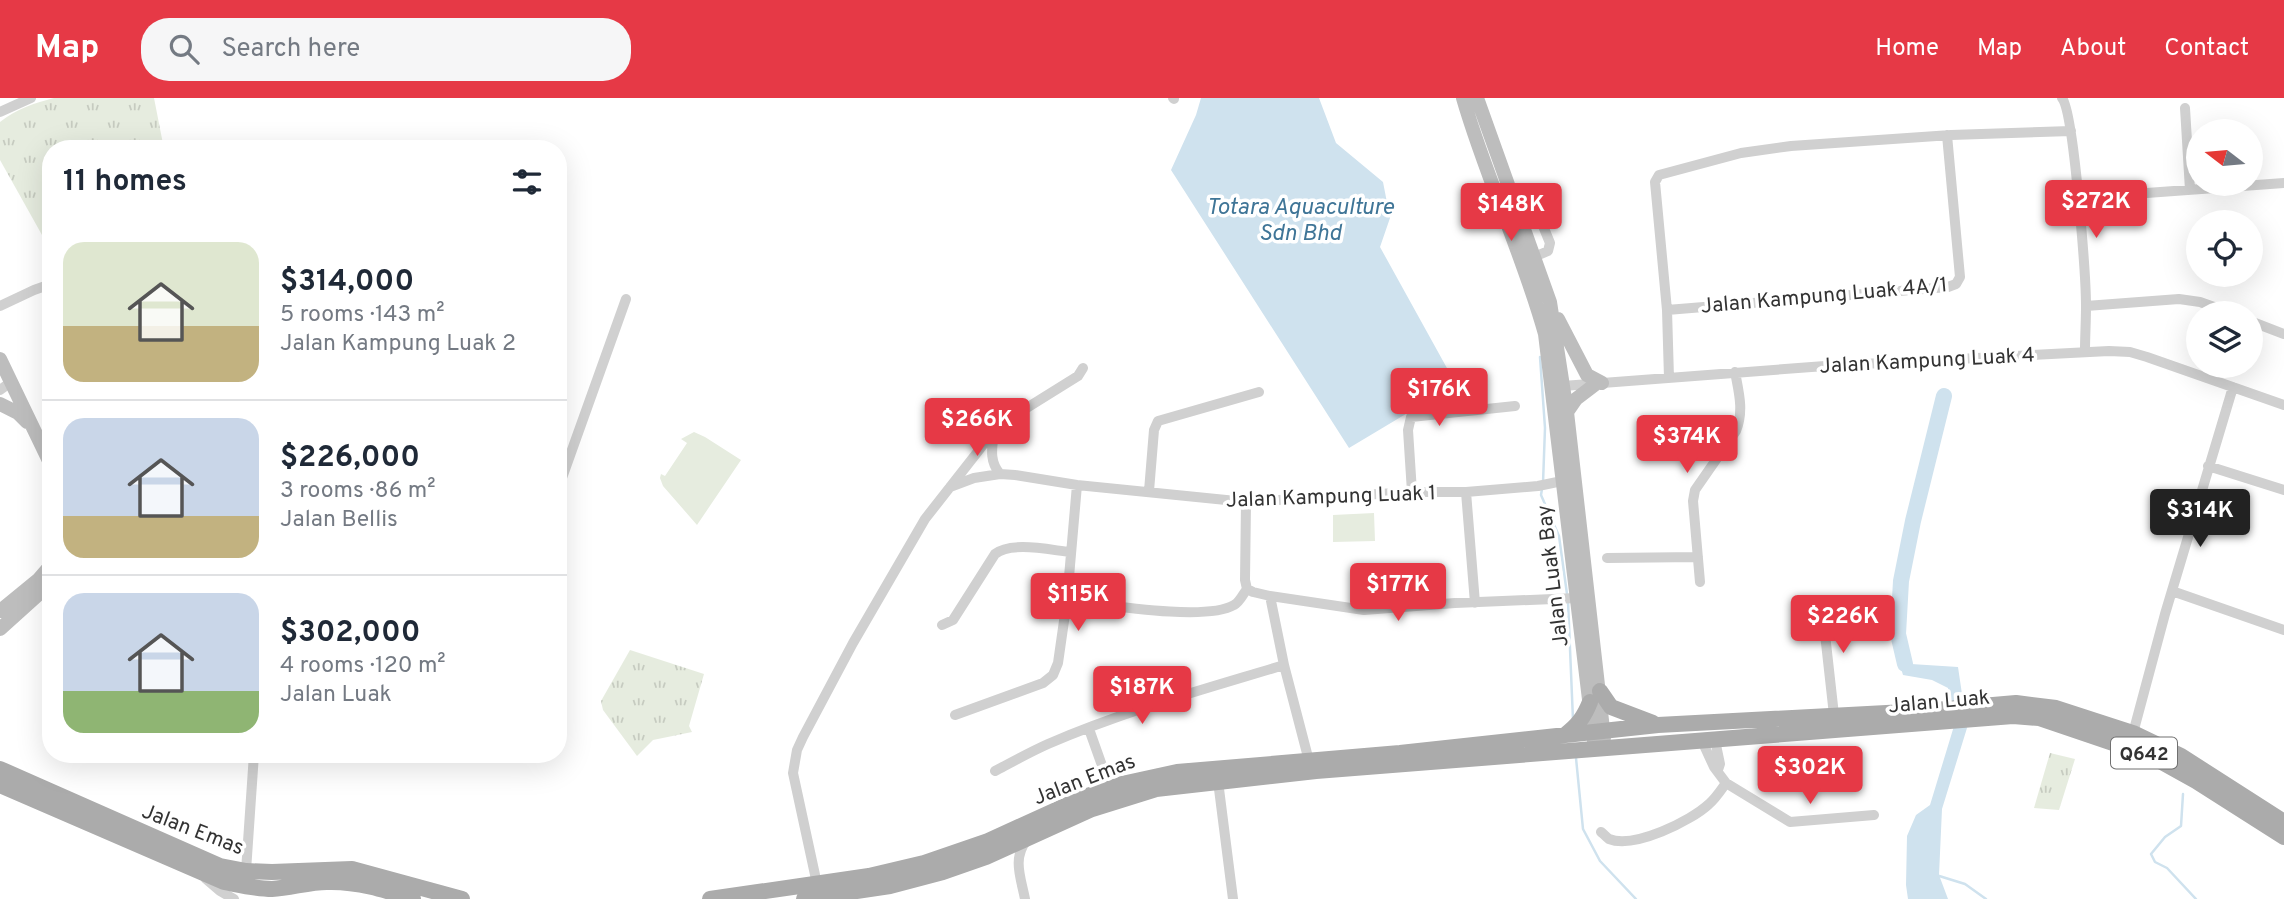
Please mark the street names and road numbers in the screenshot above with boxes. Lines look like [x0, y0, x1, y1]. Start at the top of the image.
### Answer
street label: Jalan Kampung Luak 4A/1 [1700, 272, 1949, 321]
street label: Jalan Kampung Luak 4 [1819, 342, 2035, 381]
street label: Jalan Kampung Luak 1 [1225, 480, 1437, 515]
street label: Jalan Luak Bay [1531, 503, 1576, 648]
street label: Jalan Luak [1887, 685, 1991, 720]
road number: Q642 [2111, 738, 2177, 768]
street label: Jalan Emas [1030, 749, 1139, 812]
street label: Jalan Emas [138, 799, 247, 862]

